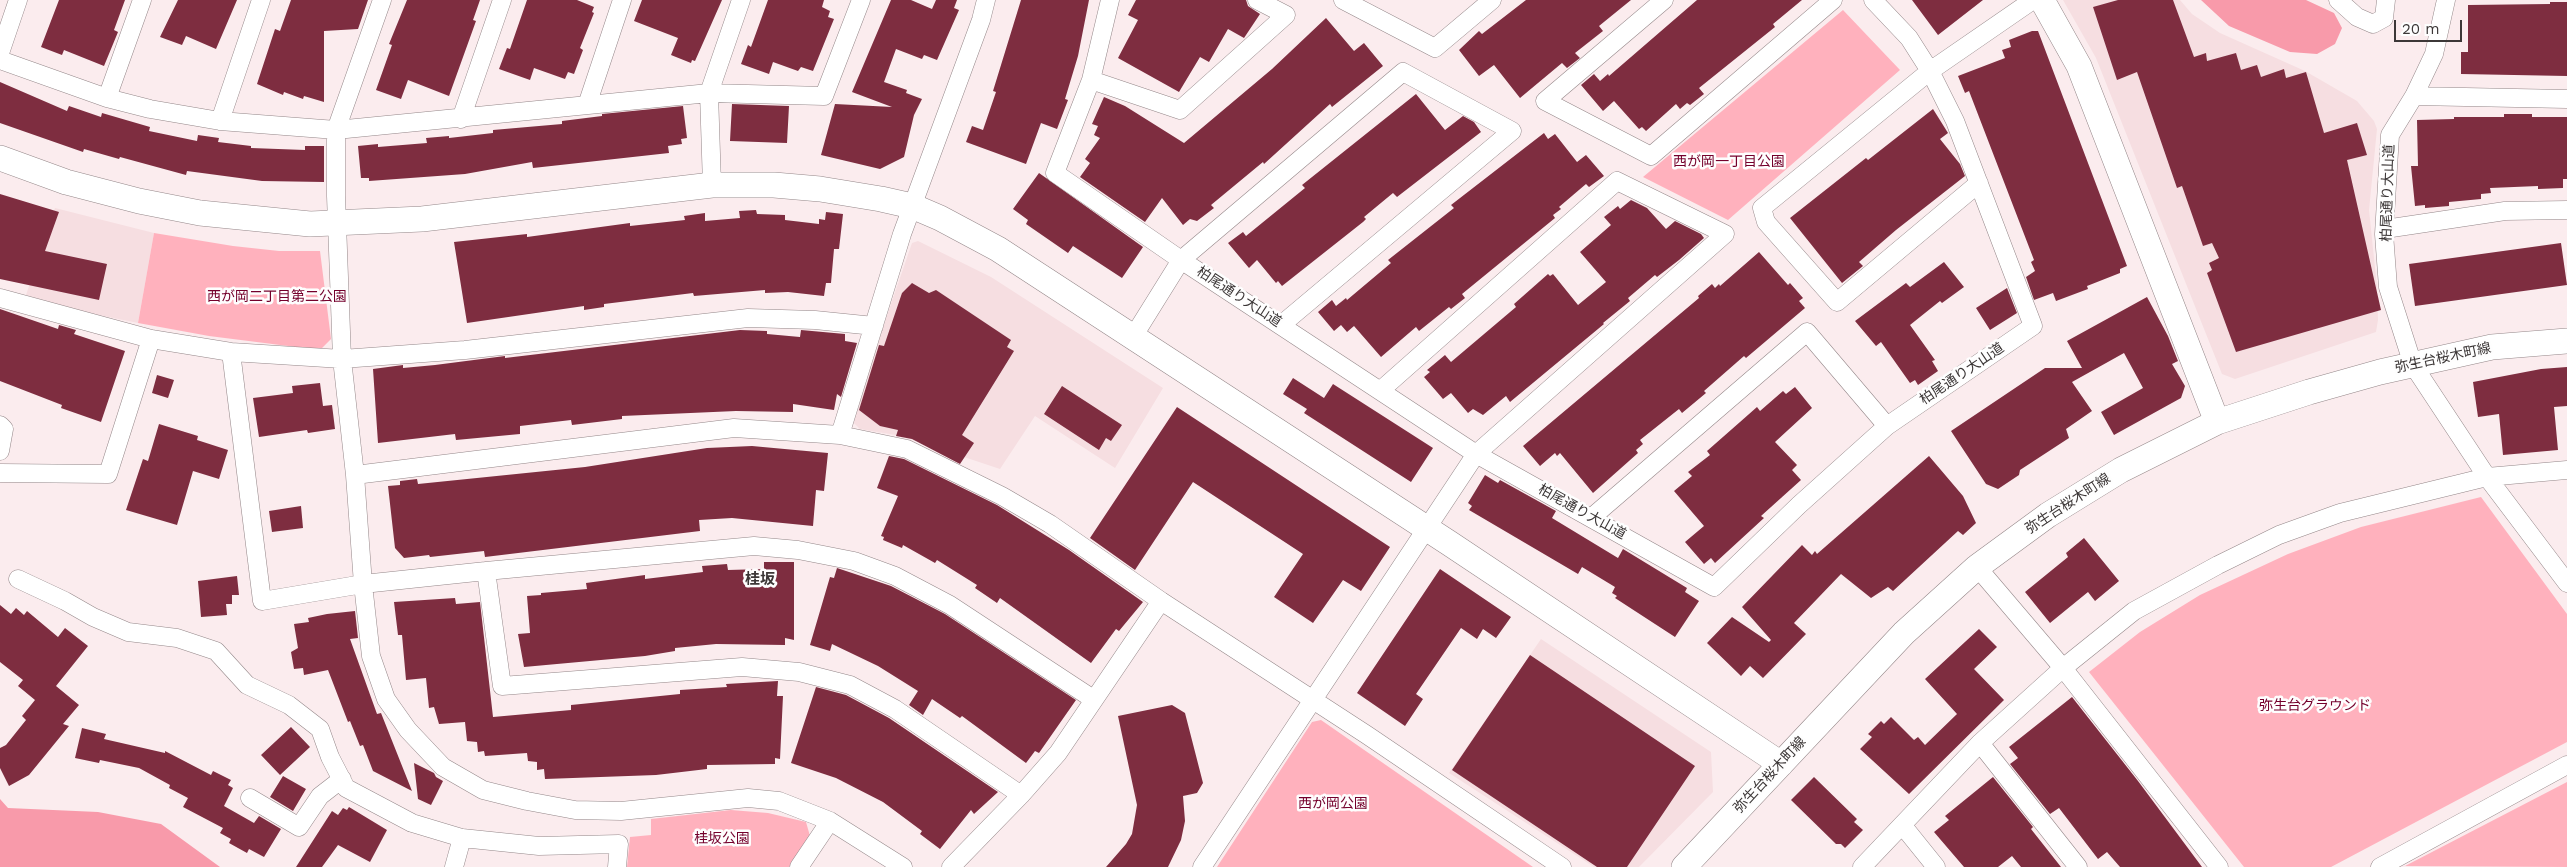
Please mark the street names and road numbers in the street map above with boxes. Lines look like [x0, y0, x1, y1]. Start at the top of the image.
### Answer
street label: 柏尾通り大山道 [2378, 144, 2398, 242]
street label: 柏尾通り大山道 [1193, 263, 1285, 331]
street label: 柏尾通り大山道 [1917, 340, 2007, 408]
street label: 弥生台桜木町線 [2393, 340, 2493, 376]
street label: 弥生台桜木町線 [2022, 470, 2114, 538]
street label: 柏尾通り大山道 [1535, 481, 1629, 543]
street label: 弥生台桜木町線 [1730, 733, 1810, 817]

